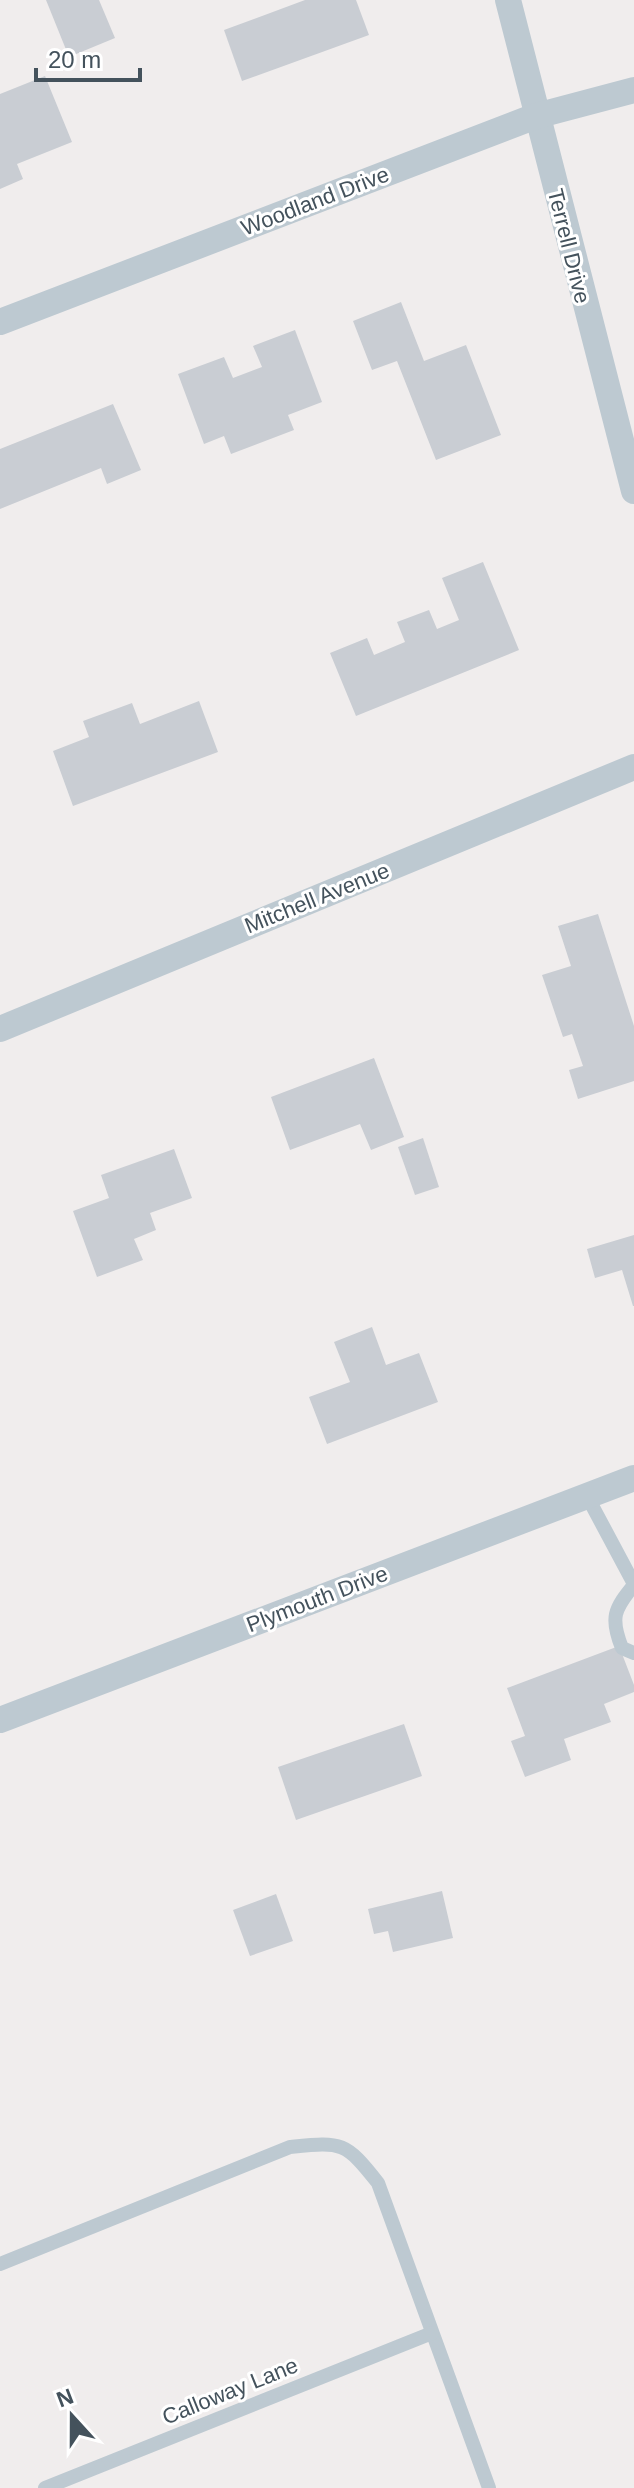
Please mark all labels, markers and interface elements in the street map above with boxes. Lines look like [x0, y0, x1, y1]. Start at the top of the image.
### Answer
scale bar [36, 32, 140, 82]
text: 20 m [48, 46, 101, 73]
street label: Woodland Drive [238, 161, 392, 241]
street label: Terrell Drive [543, 186, 595, 306]
street label: Mitchell Avenue [241, 858, 393, 938]
street label: Plymouth Drive [243, 1561, 391, 1637]
street label: Calloway Lane [158, 2352, 302, 2430]
north arrow [32, 2376, 112, 2456]
text: N [53, 2383, 77, 2412]

